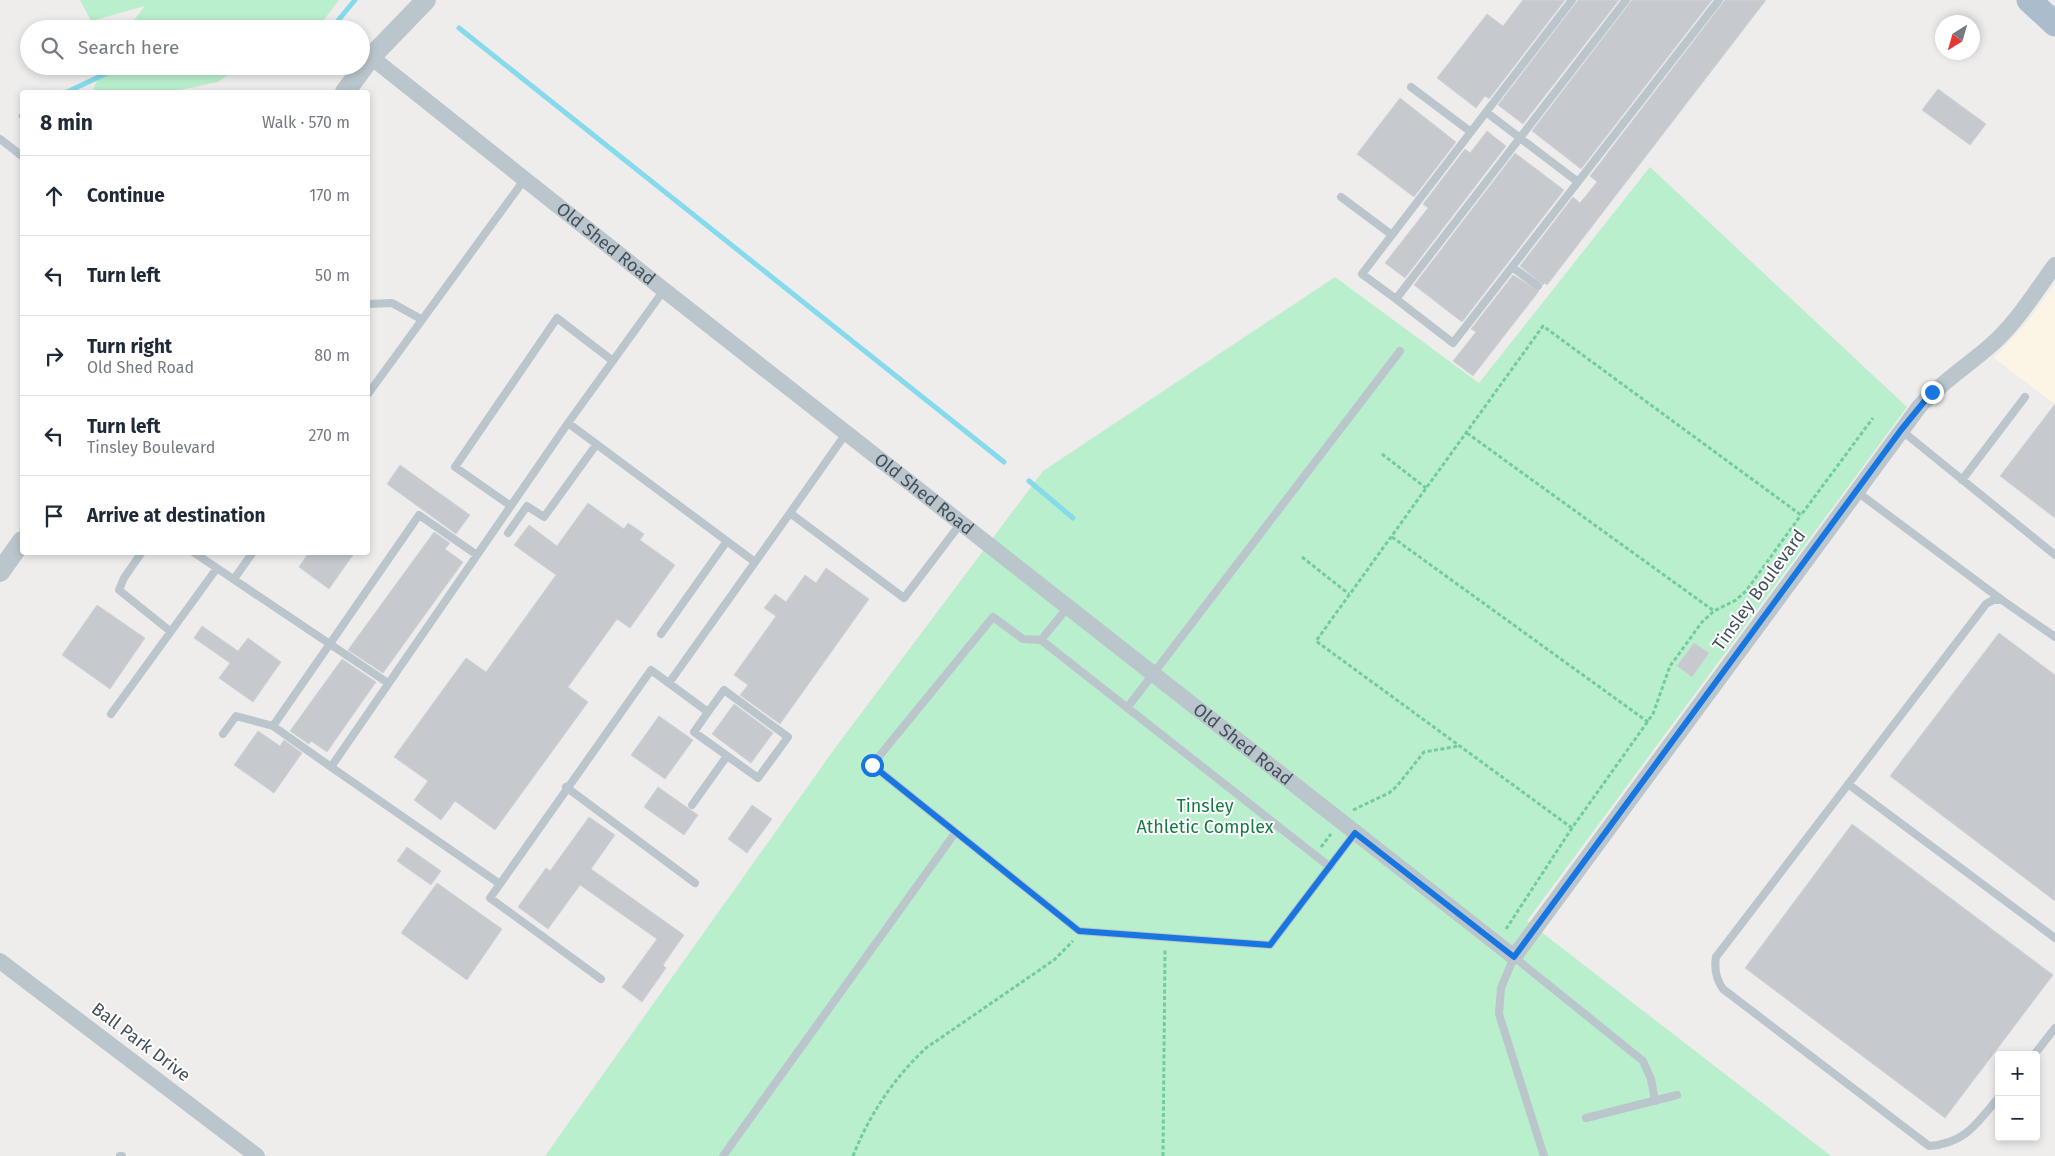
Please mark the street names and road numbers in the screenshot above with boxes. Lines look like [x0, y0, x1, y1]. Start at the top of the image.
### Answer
street label: Old Shed Road [552, 198, 660, 290]
street label: Old Shed Road [870, 448, 978, 540]
street label: Tinsley Boulevard [1708, 525, 1810, 655]
street label: Old Shed Road [1189, 698, 1297, 790]
street label: Ball Park Drive [87, 998, 195, 1086]

